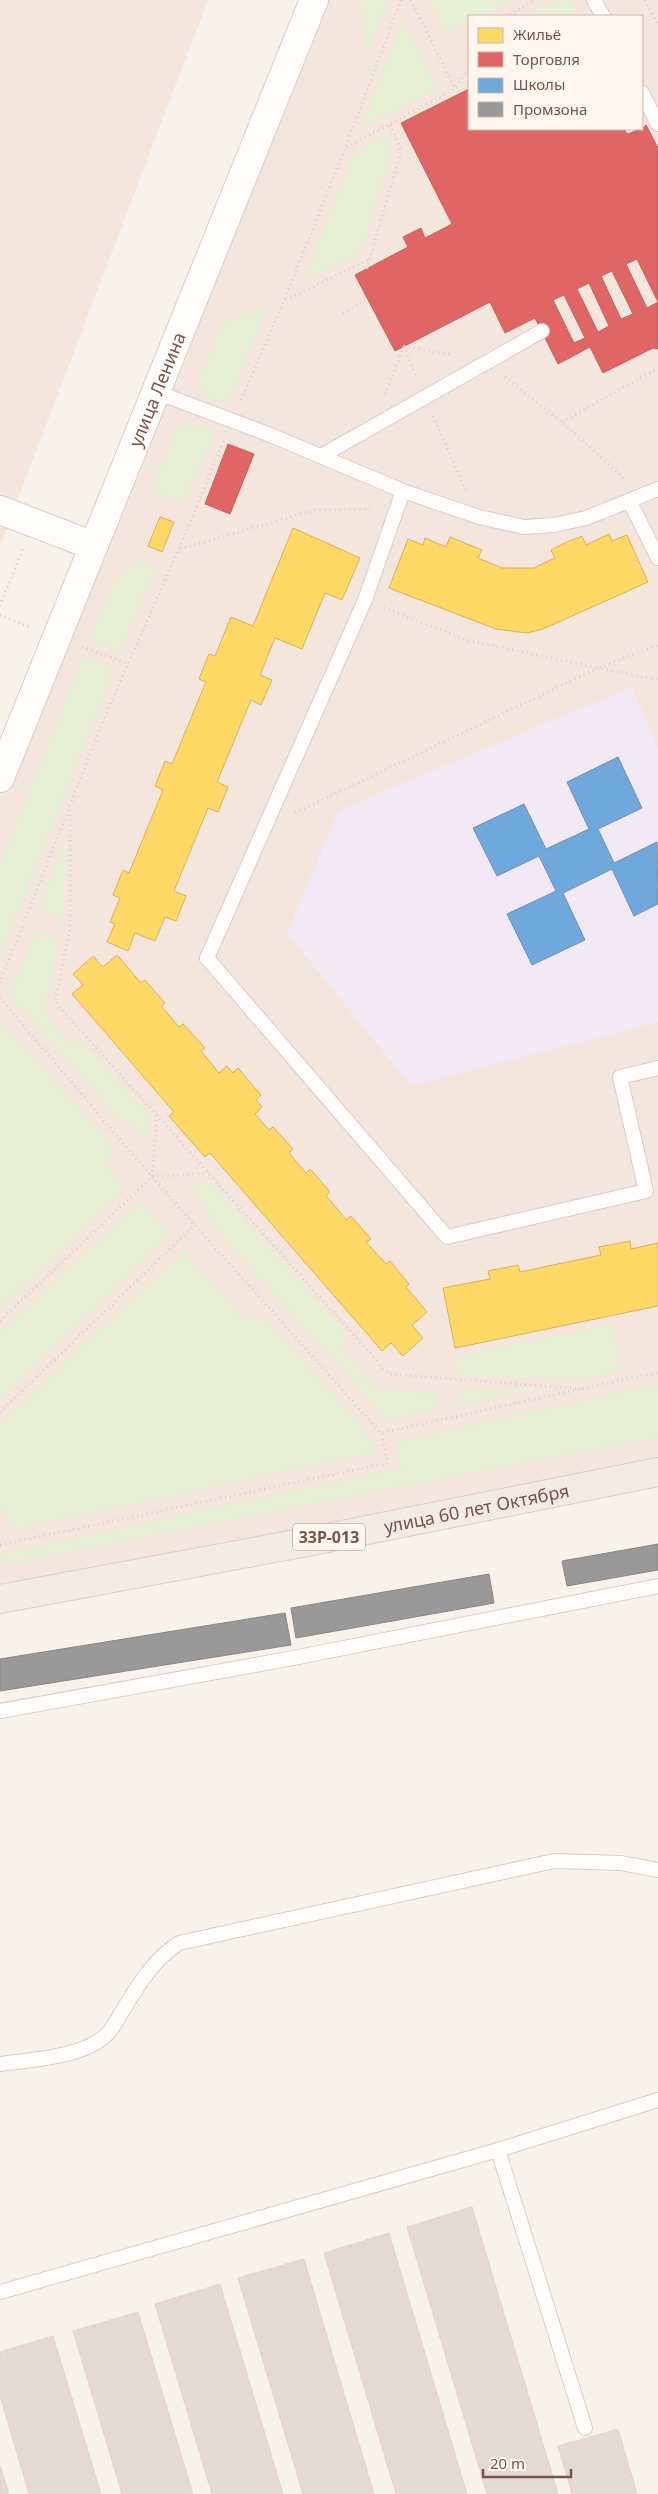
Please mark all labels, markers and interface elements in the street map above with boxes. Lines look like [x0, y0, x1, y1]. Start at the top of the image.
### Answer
legend [468, 15, 643, 130]
text: Жильё [513, 24, 561, 44]
text: Торговля [513, 49, 580, 69]
text: Школы [513, 74, 565, 94]
text: Промзона [513, 99, 587, 119]
street label: улица Ленина [123, 329, 191, 450]
street label: улица 60 лет Октября [382, 1478, 571, 1538]
road number: 33Р-013 [293, 1524, 365, 1550]
scale bar [483, 2446, 570, 2478]
text: 20 m [490, 2453, 525, 2473]

